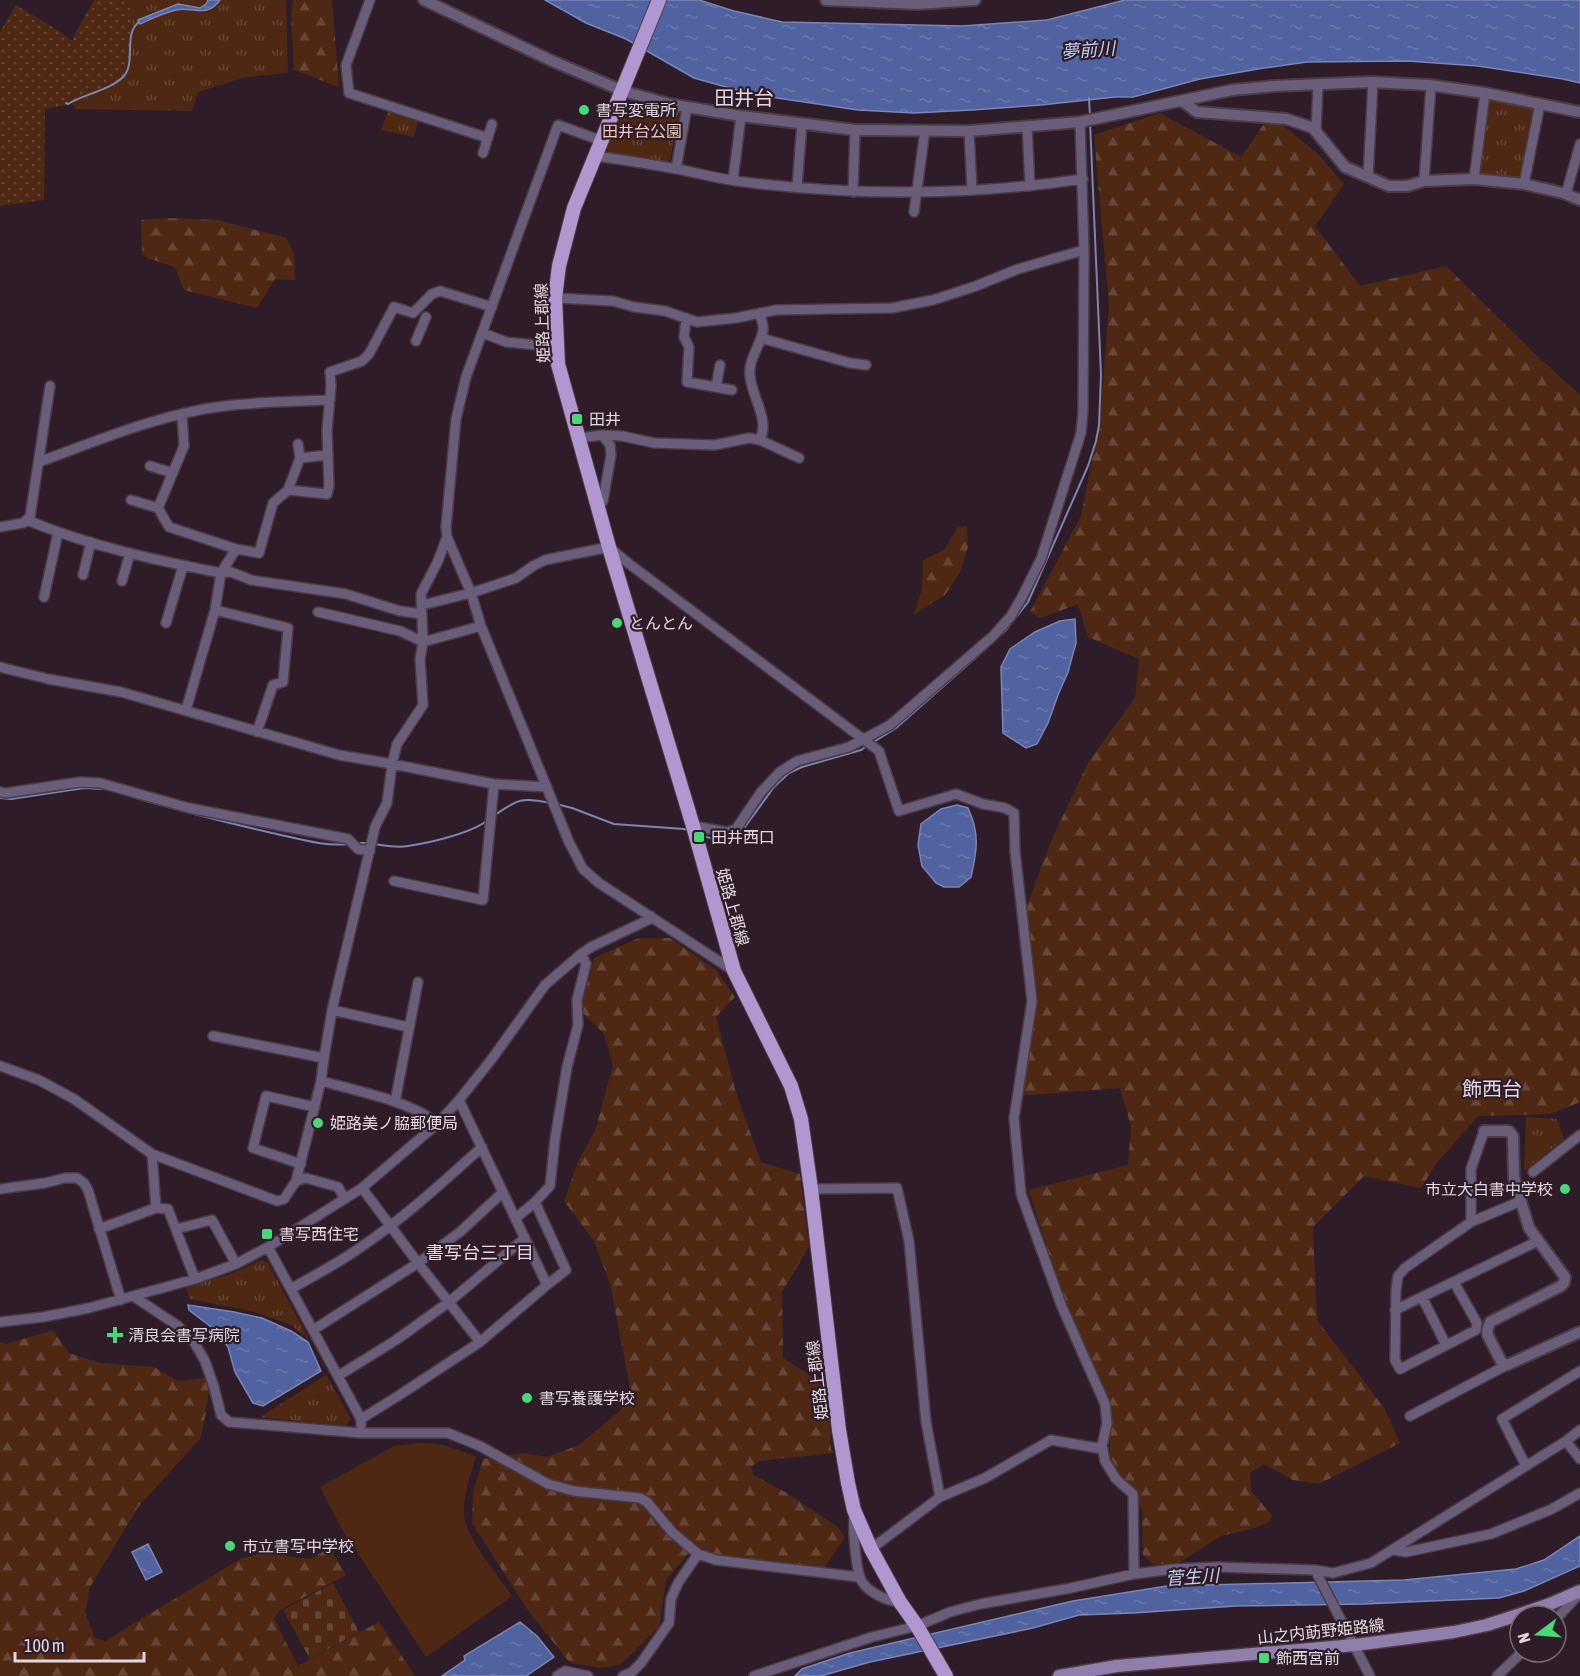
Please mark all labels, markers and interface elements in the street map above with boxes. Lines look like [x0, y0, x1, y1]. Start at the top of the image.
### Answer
water label: 夢前川 [1060, 38, 1118, 62]
district label: 田井台 [714, 86, 774, 109]
place label: 書写変電所 [596, 101, 676, 119]
marker: 書写変電所 [577, 103, 591, 117]
park label: 田井台公園 [602, 122, 682, 140]
street label: 姫路上郡線 [532, 283, 552, 363]
place label: 田井 [589, 410, 621, 428]
marker: 田井 [570, 412, 584, 426]
place label: とんとん [629, 614, 693, 632]
marker: とんとん [610, 616, 624, 630]
place label: 田井西口 [711, 828, 775, 846]
marker: 田井西口 [692, 830, 706, 844]
street label: 姫路上郡線 [713, 866, 753, 948]
district label: 飾西台 [1462, 1077, 1522, 1100]
place label: 姫路美ノ脇郵便局 [330, 1114, 458, 1132]
marker: 姫路美ノ脇郵便局 [311, 1116, 325, 1130]
place label: 市立大白書中学校 [1425, 1180, 1553, 1198]
marker: 市立大白書中学校 [1558, 1182, 1572, 1196]
place label: 書写西住宅 [279, 1225, 359, 1243]
marker: 書写西住宅 [260, 1227, 274, 1241]
district label: 書写台三丁目 [426, 1242, 534, 1263]
marker: 清良会書写病院 [106, 1326, 124, 1344]
place label: 清良会書写病院 [128, 1326, 240, 1344]
street label: 姫路上郡線 [803, 1339, 831, 1421]
place label: 書写養護学校 [539, 1389, 635, 1407]
marker: 書写養護学校 [520, 1391, 534, 1405]
place label: 市立書写中学校 [242, 1537, 354, 1555]
marker: 市立書写中学校 [223, 1539, 237, 1553]
water label: 菅生川 [1164, 1565, 1222, 1589]
north arrow [1508, 1604, 1568, 1664]
street label: 山之内莇野姫路線 [1256, 1615, 1386, 1647]
scale bar [15, 1625, 144, 1663]
text: N [1514, 1631, 1534, 1645]
text: 100 m [24, 1635, 65, 1656]
place label: 飾西宮前 [1276, 1649, 1340, 1667]
marker: 飾西宮前 [1257, 1651, 1271, 1665]

